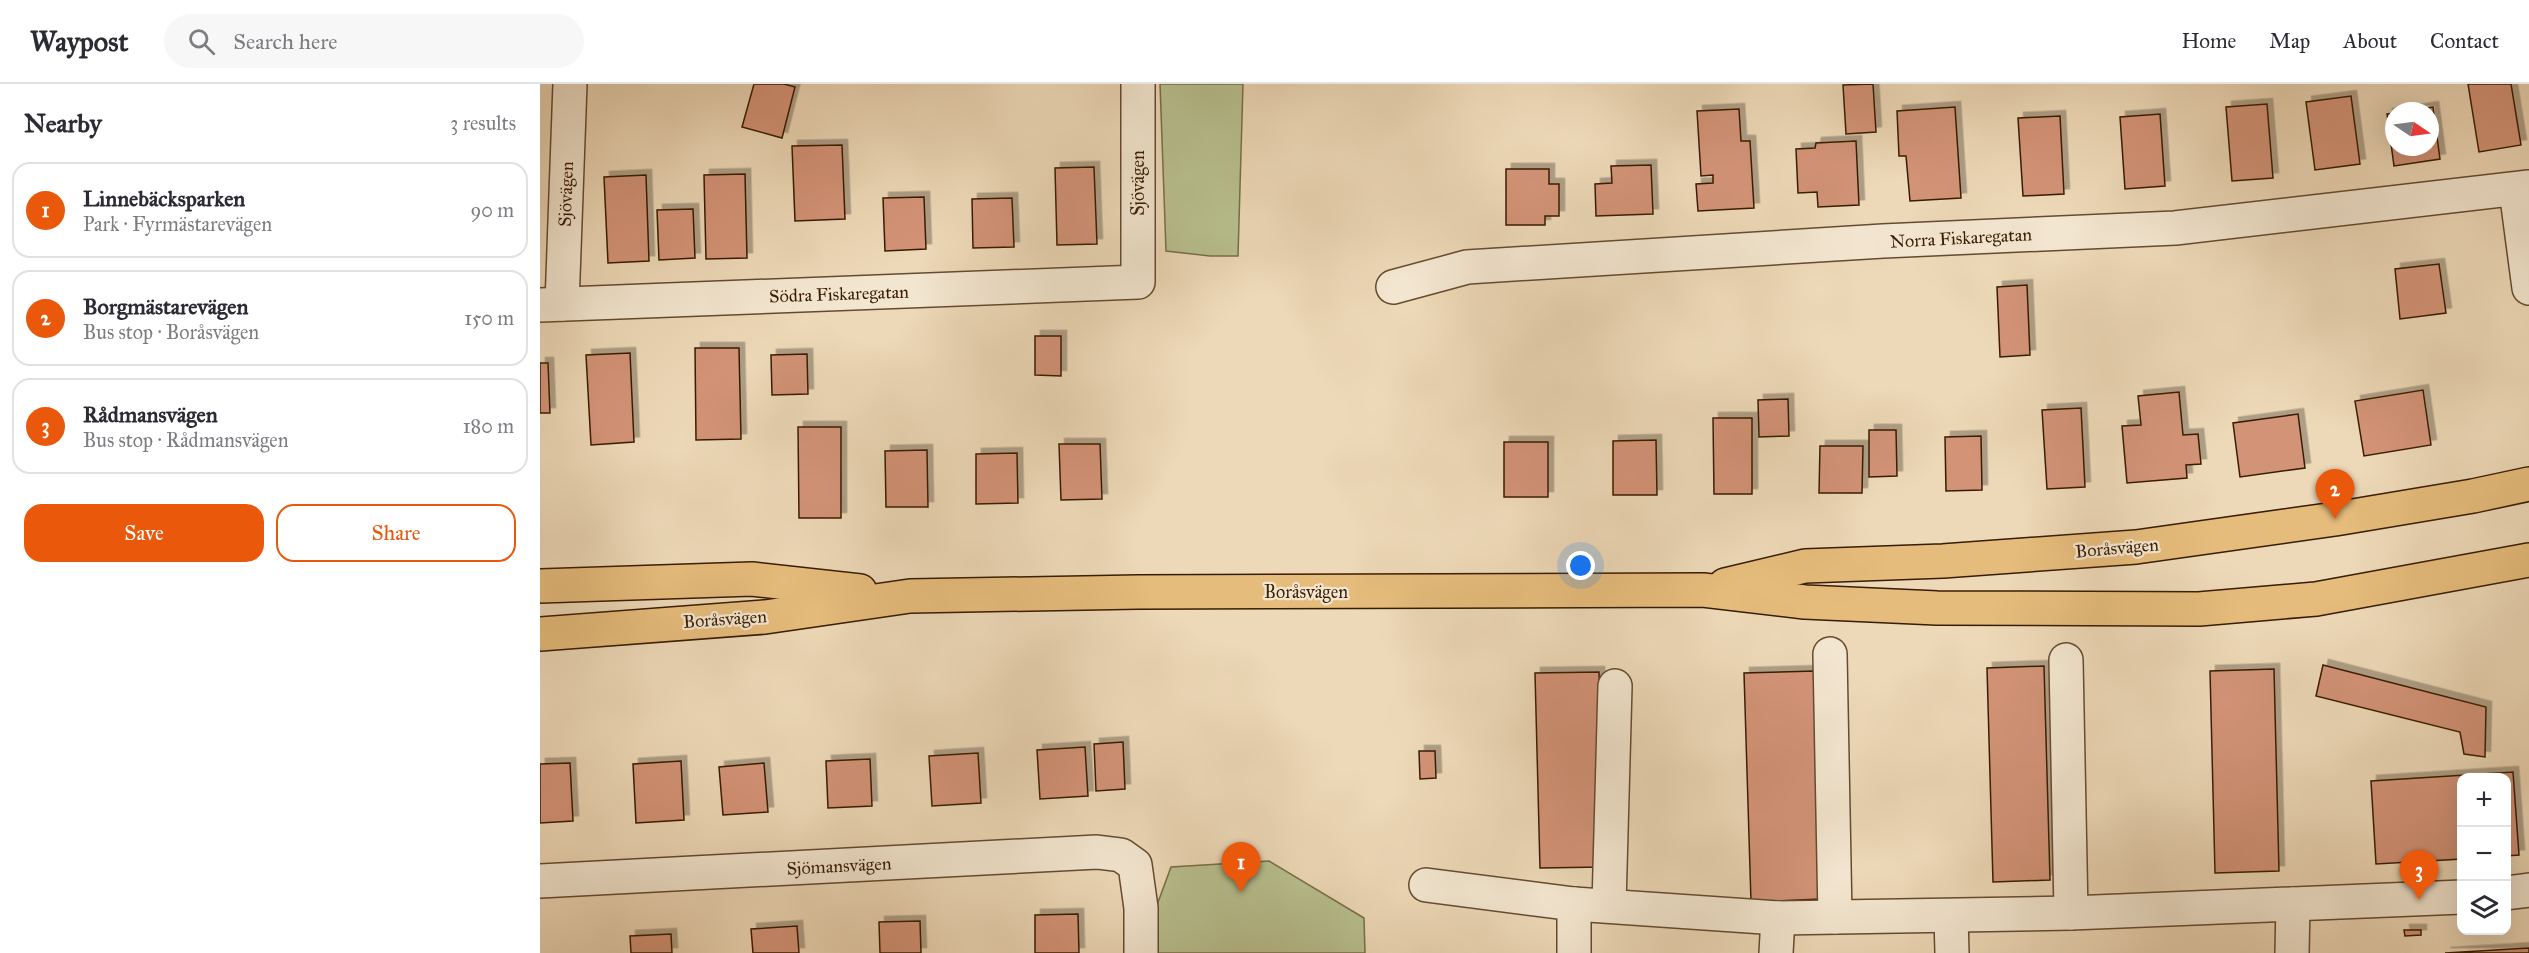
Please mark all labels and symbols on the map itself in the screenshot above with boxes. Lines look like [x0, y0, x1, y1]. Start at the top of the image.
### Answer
north arrow [2385, 102, 2439, 156]
street label: Sjövägen [1127, 150, 1150, 216]
street label: Sjövägen [554, 161, 579, 227]
street label: Norra Fiskaregatan [1889, 223, 2033, 254]
street label: Södra Fiskaregatan [769, 281, 910, 308]
pin: 2 [2316, 470, 2354, 519]
street label: Boråsvägen [2074, 533, 2160, 564]
your location [1566, 551, 1595, 580]
street label: Boråsvägen [1264, 581, 1348, 604]
street label: Boråsvägen [682, 605, 768, 634]
pin: 1 [1222, 842, 1260, 892]
pin: 3 [2400, 850, 2438, 900]
street label: Sjömansvägen [786, 852, 892, 881]

